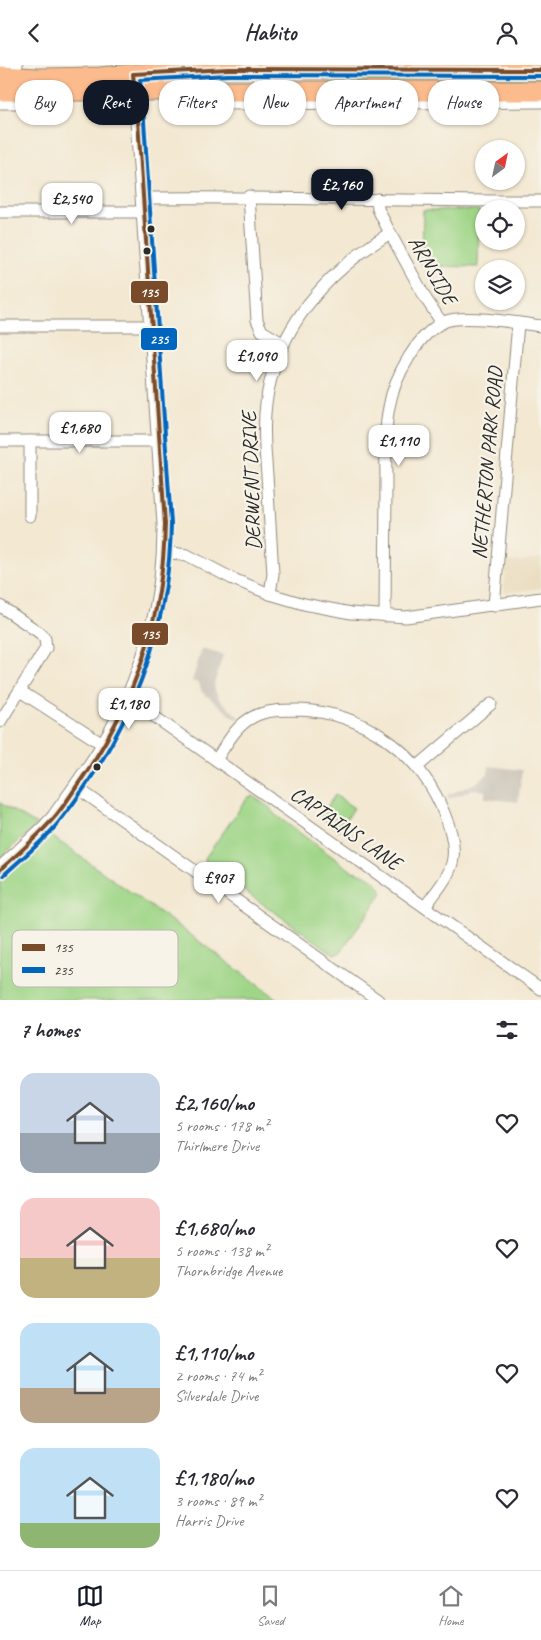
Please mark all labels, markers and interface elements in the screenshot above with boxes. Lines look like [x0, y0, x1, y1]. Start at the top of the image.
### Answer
icon: back [20, 19, 48, 47]
text: Habito [245, 19, 296, 47]
icon: person [493, 19, 521, 47]
chip: Buy [15, 80, 73, 125]
chip: Rent [83, 80, 149, 125]
chip: Filters [159, 80, 234, 125]
chip: New [244, 80, 306, 125]
chip: Apartment [316, 80, 418, 125]
chip: House [428, 80, 499, 125]
north arrow [475, 140, 525, 190]
map controls [475, 140, 525, 310]
pin: £2,160 [301, 169, 383, 211]
text: £2,160 [322, 175, 362, 195]
pin: £2,540 [31, 183, 113, 225]
text: £2,540 [53, 189, 91, 209]
button: locate [475, 200, 525, 250]
unlabelled marker [146, 224, 156, 234]
street label: ARNSIDE [403, 231, 464, 311]
unlabelled marker [142, 246, 152, 256]
button: layers [475, 260, 525, 310]
line badge: 135 [130, 280, 169, 304]
text: 135 [140, 284, 160, 301]
line badge: 235 [140, 327, 178, 351]
text: 235 [150, 331, 170, 348]
pin: £1,090 [216, 339, 298, 382]
text: £1,090 [238, 346, 276, 366]
street label: NETHERTON PARK ROAD [466, 364, 509, 560]
street label: DERWENT DRIVE [235, 408, 266, 551]
pin: £1,680 [39, 411, 121, 454]
text: £1,680 [60, 418, 100, 438]
pin: £1,110 [358, 425, 440, 467]
text: £1,110 [379, 431, 419, 451]
line badge: 135 [131, 622, 169, 646]
text: 135 [141, 626, 161, 643]
pin: £1,180 [88, 687, 170, 730]
text: £1,180 [109, 694, 149, 714]
unlabelled marker [92, 762, 102, 772]
street label: CAPTAINS LANE [286, 780, 408, 877]
pin: £907 [189, 861, 249, 904]
text: £907 [205, 868, 233, 888]
legend [12, 930, 178, 987]
text: 135 [54, 939, 74, 956]
text: 235 [54, 962, 74, 979]
icon: filters [493, 1016, 521, 1044]
text: 7 homes [20, 1017, 79, 1043]
text: £2,160/mo [175, 1090, 254, 1116]
icon: home [60, 1093, 120, 1153]
icon: heart [493, 1109, 521, 1137]
text: 5 rooms · 178 m² [175, 1116, 269, 1136]
text: Thirlmere Drive [175, 1136, 259, 1156]
text: £1,680/mo [175, 1215, 254, 1241]
icon: home [60, 1218, 120, 1278]
icon: heart [493, 1234, 521, 1262]
text: 5 rooms · 138 m² [175, 1241, 269, 1261]
text: Thornbridge Avenue [175, 1261, 282, 1281]
text: £1,110/mo [175, 1340, 253, 1366]
icon: home [60, 1343, 120, 1403]
icon: heart [493, 1359, 521, 1387]
text: 2 rooms · 74 m² [175, 1366, 261, 1386]
text: Silverdale Drive [175, 1386, 258, 1406]
text: £1,180/mo [175, 1465, 253, 1491]
icon: home [60, 1468, 120, 1528]
icon: heart [493, 1484, 521, 1512]
text: 3 rooms · 89 m² [175, 1491, 261, 1511]
text: Harris Drive [175, 1511, 244, 1531]
tab: Map [76, 1582, 104, 1629]
tab: Saved [256, 1582, 284, 1629]
tab: Home [437, 1582, 465, 1629]

